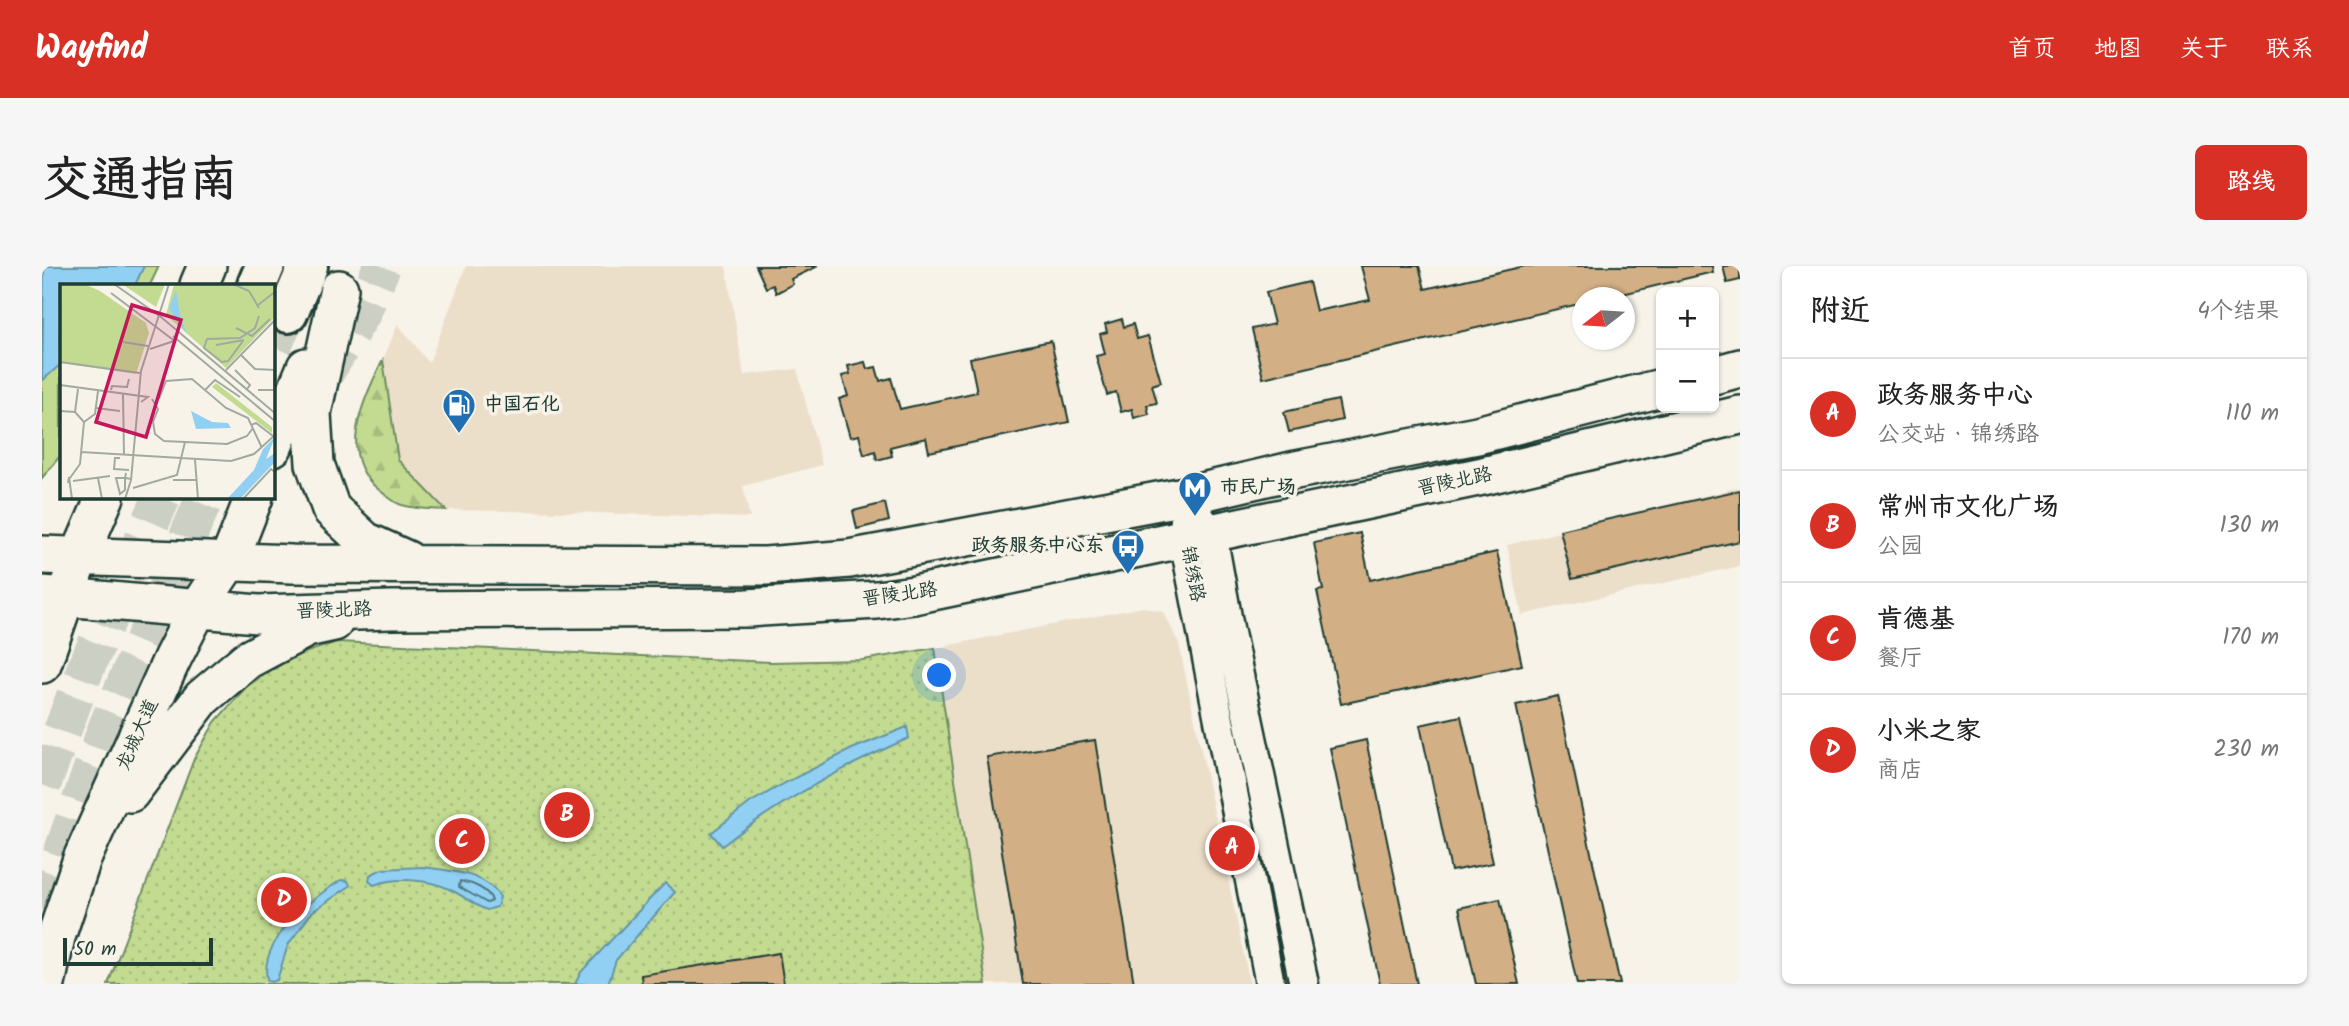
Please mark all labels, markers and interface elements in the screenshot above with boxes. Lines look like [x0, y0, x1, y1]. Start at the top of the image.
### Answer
text: Wayfind [35, 23, 148, 76]
text: 首页 [2008, 30, 2056, 69]
text: 地图 [2094, 30, 2142, 69]
text: 关于 [2180, 30, 2228, 69]
text: 联系 [2266, 30, 2314, 69]
text: 交通指南 [42, 143, 238, 221]
button: 路线 [2195, 145, 2307, 220]
inset map [60, 284, 275, 499]
north arrow [1572, 287, 1635, 350]
map controls [1656, 287, 1719, 413]
button: + [1656, 287, 1719, 350]
text: 附近 [1810, 288, 1870, 336]
text: 4个结果 [2197, 294, 2279, 330]
button: − [1656, 350, 1719, 413]
text: 政务服务中心 [1877, 375, 2033, 417]
fuel station icon: 中国石化 [440, 386, 478, 435]
place label: 中国石化 [484, 390, 560, 420]
text: A [1826, 396, 1840, 432]
text: 110 m [2226, 396, 2279, 432]
text: 公交站 · 锦绣路 [1877, 417, 2039, 453]
street label: 晋陵北路 [1415, 459, 1495, 505]
metro station icon: 市民广场 [1176, 469, 1214, 518]
place label: 市民广场 [1220, 473, 1296, 503]
text: 常州市文化广场 [1877, 487, 2059, 529]
text: B [1826, 508, 1840, 544]
text: 130 m [2220, 508, 2279, 544]
bus stop icon: 政务服务中心东 [1109, 527, 1147, 576]
text: 公园 [1877, 529, 1923, 565]
place label: 政务服务中心东 [971, 531, 1104, 561]
street label: 锦绣路 [1172, 543, 1212, 605]
street label: 晋陵北路 [860, 575, 940, 615]
street label: 晋陵北路 [295, 595, 373, 627]
text: 肯德基 [1877, 599, 1955, 641]
text: C [1826, 620, 1840, 656]
text: 170 m [2222, 620, 2279, 656]
text: 餐厅 [1877, 641, 1923, 677]
your location [922, 658, 956, 692]
street label: 龙城大道 [109, 694, 167, 776]
text: 小米之家 [1877, 711, 1981, 753]
text: D [1825, 732, 1841, 768]
text: 230 m [2213, 732, 2279, 768]
text: 商店 [1877, 753, 1923, 789]
pin: B [544, 789, 590, 841]
pin: C [439, 815, 485, 867]
pin: A [1209, 822, 1255, 874]
pin: D [261, 874, 307, 926]
scale bar [63, 935, 214, 967]
text: 50 m [74, 935, 116, 965]

